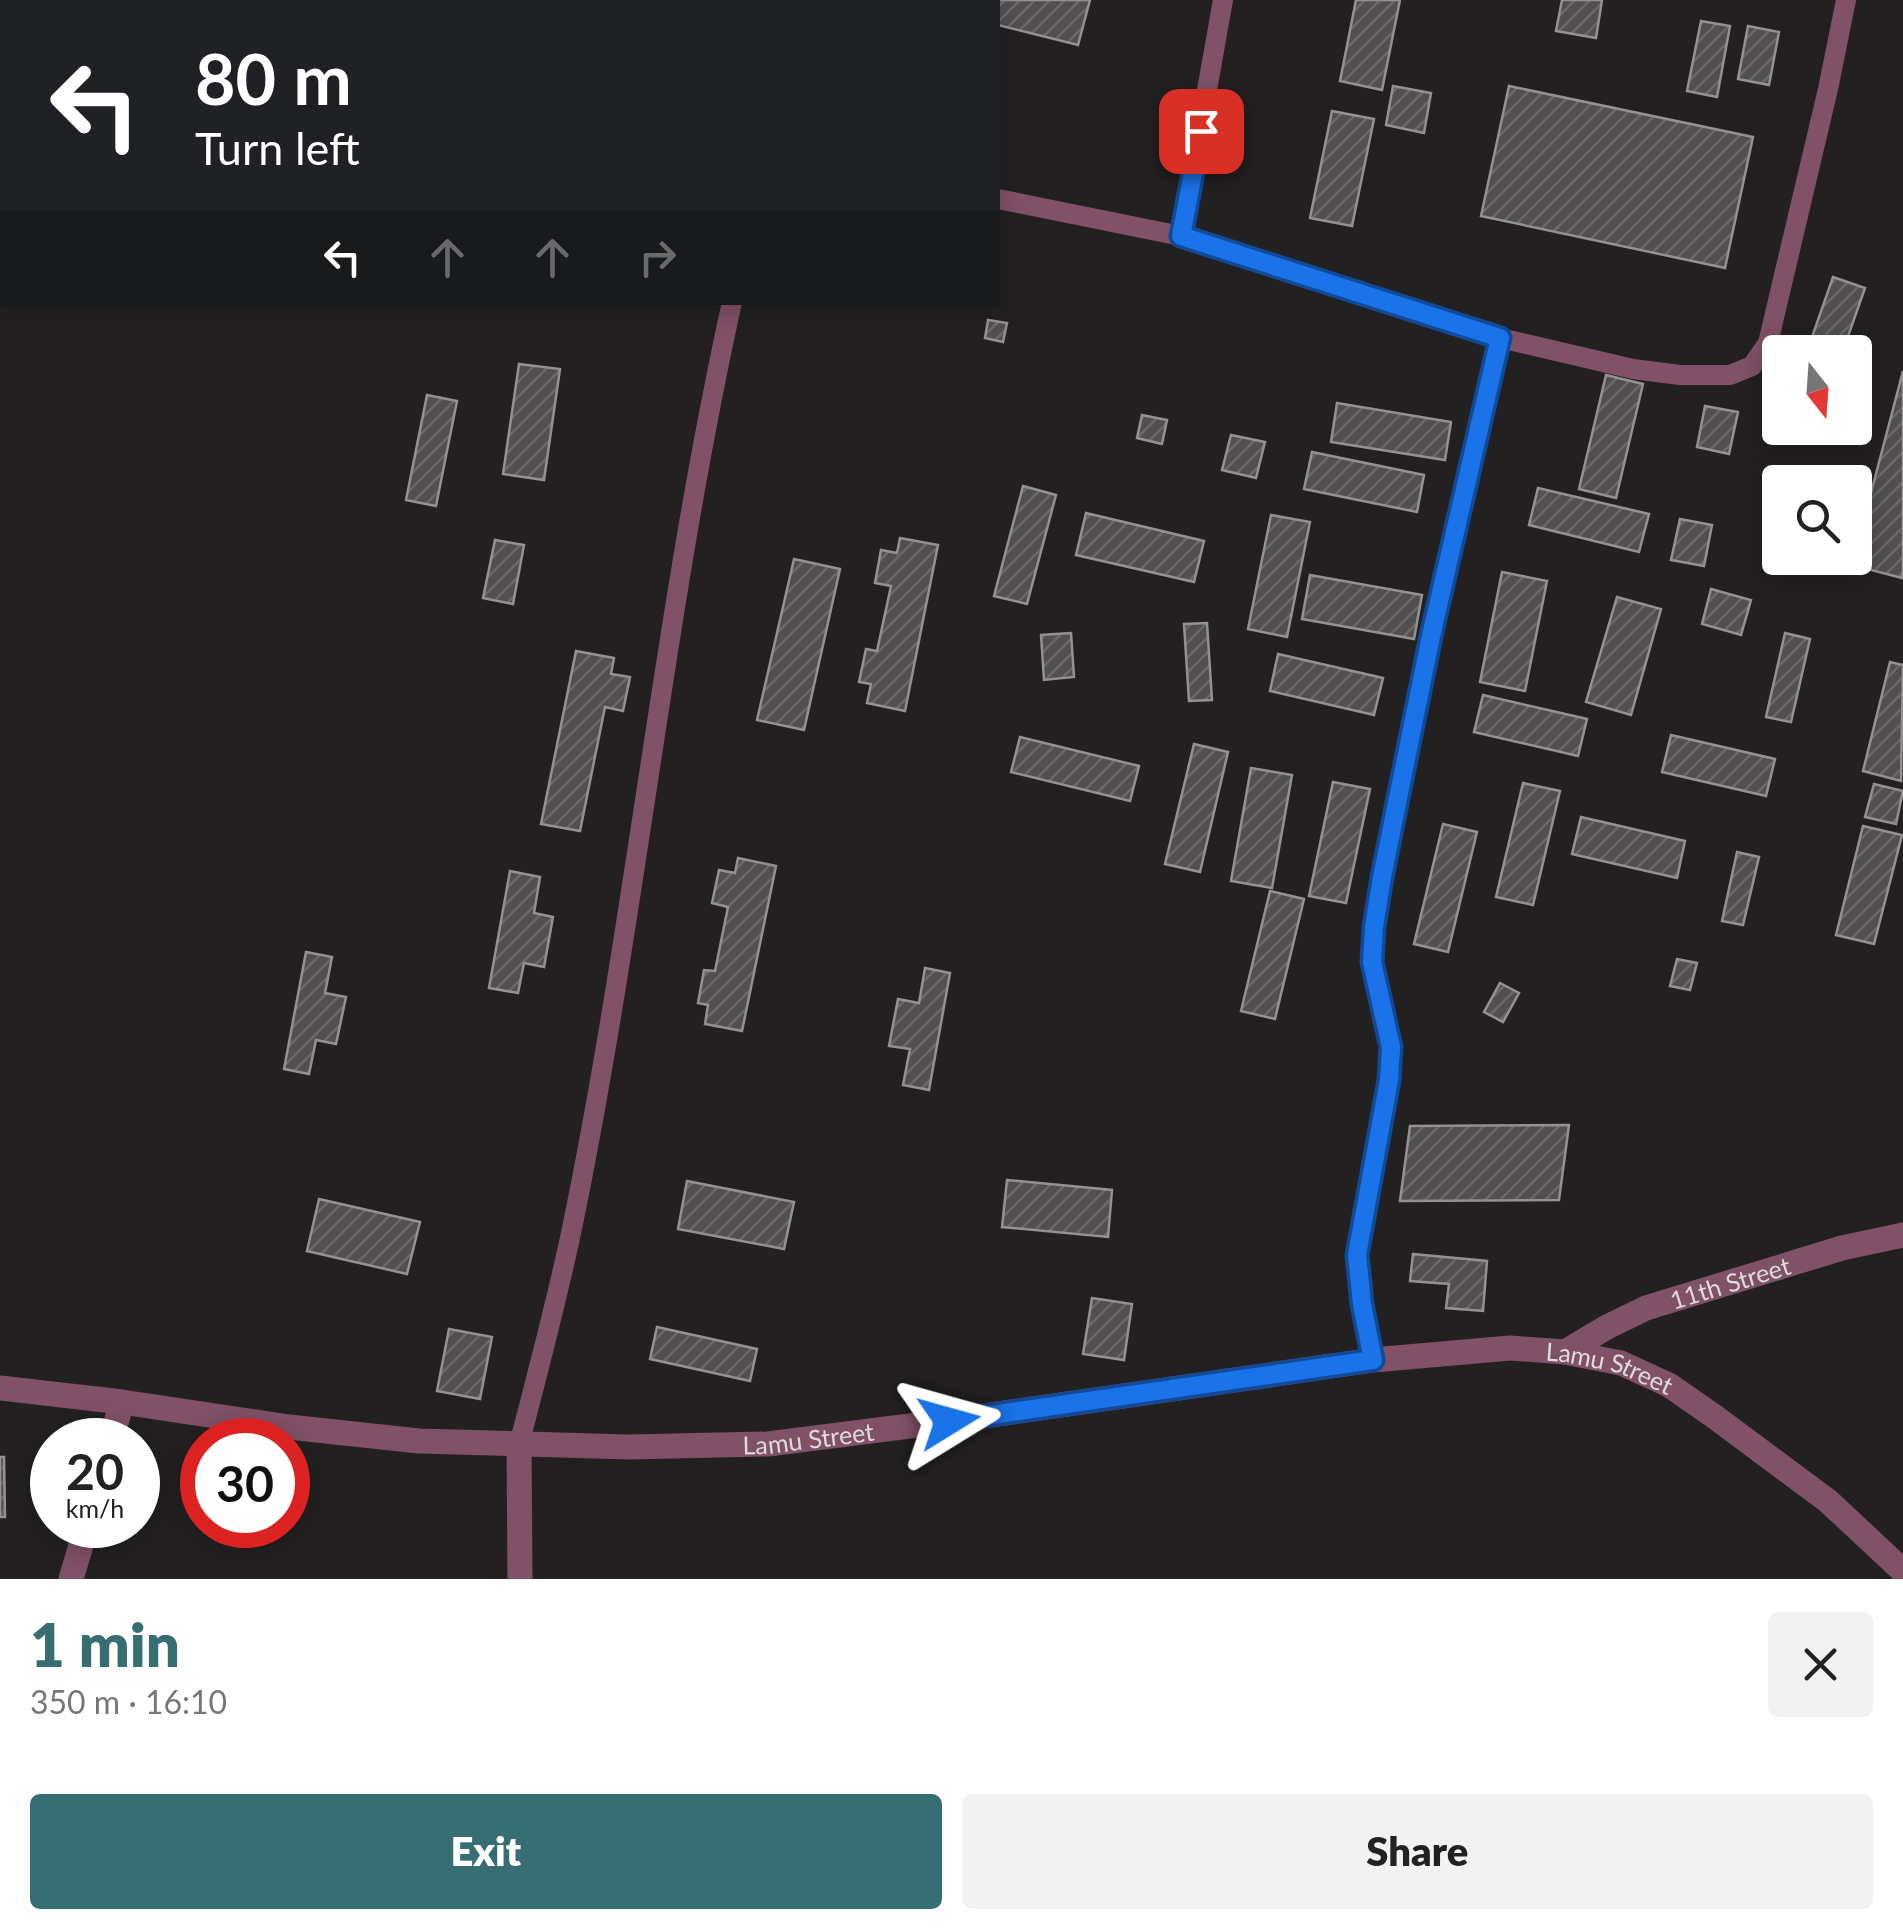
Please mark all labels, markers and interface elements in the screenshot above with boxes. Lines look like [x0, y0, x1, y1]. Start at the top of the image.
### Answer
text: 80 m [195, 36, 352, 120]
icon: left [30, 40, 160, 170]
pin [1159, 89, 1244, 174]
icon: arrive [1174, 104, 1229, 159]
text: Turn left [195, 121, 360, 175]
icon: left [315, 230, 370, 285]
icon: ahead [420, 230, 475, 285]
icon: ahead [525, 230, 580, 285]
icon: right [630, 230, 685, 285]
north arrow [1762, 335, 1872, 445]
map controls [1762, 335, 1872, 575]
button: search [1762, 465, 1872, 575]
street label: 11th Street [1666, 1250, 1794, 1315]
street label: Lamu Street [1545, 1336, 1678, 1400]
position arrow [897, 1369, 1001, 1473]
street label: Lamu Street [742, 1416, 876, 1460]
speed limit sign: 30 [180, 1418, 310, 1548]
text: 20 [66, 1441, 124, 1501]
text: km/h [66, 1493, 124, 1523]
text: 1 min [30, 1608, 180, 1680]
button: close [1768, 1612, 1873, 1717]
text: 350 m · 16:10 [30, 1682, 227, 1721]
button: Exit [30, 1794, 942, 1909]
button: Share [962, 1794, 1873, 1909]

